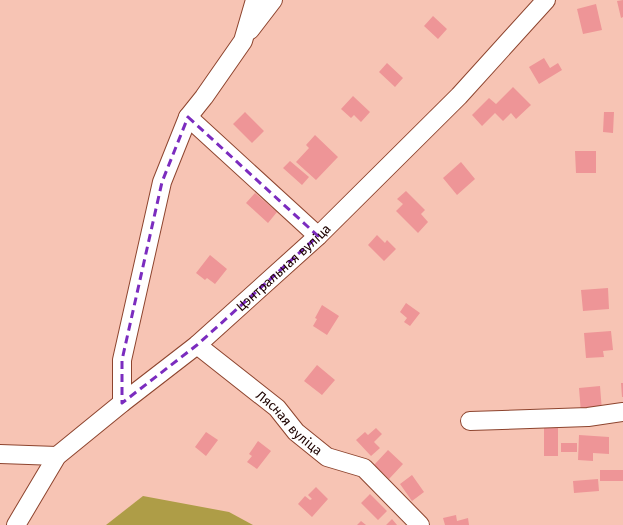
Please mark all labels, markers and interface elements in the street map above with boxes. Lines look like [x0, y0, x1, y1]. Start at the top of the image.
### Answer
street label: Цэнтральная вуліца [233, 221, 333, 314]
street label: Лясная вуліца [253, 387, 326, 458]

